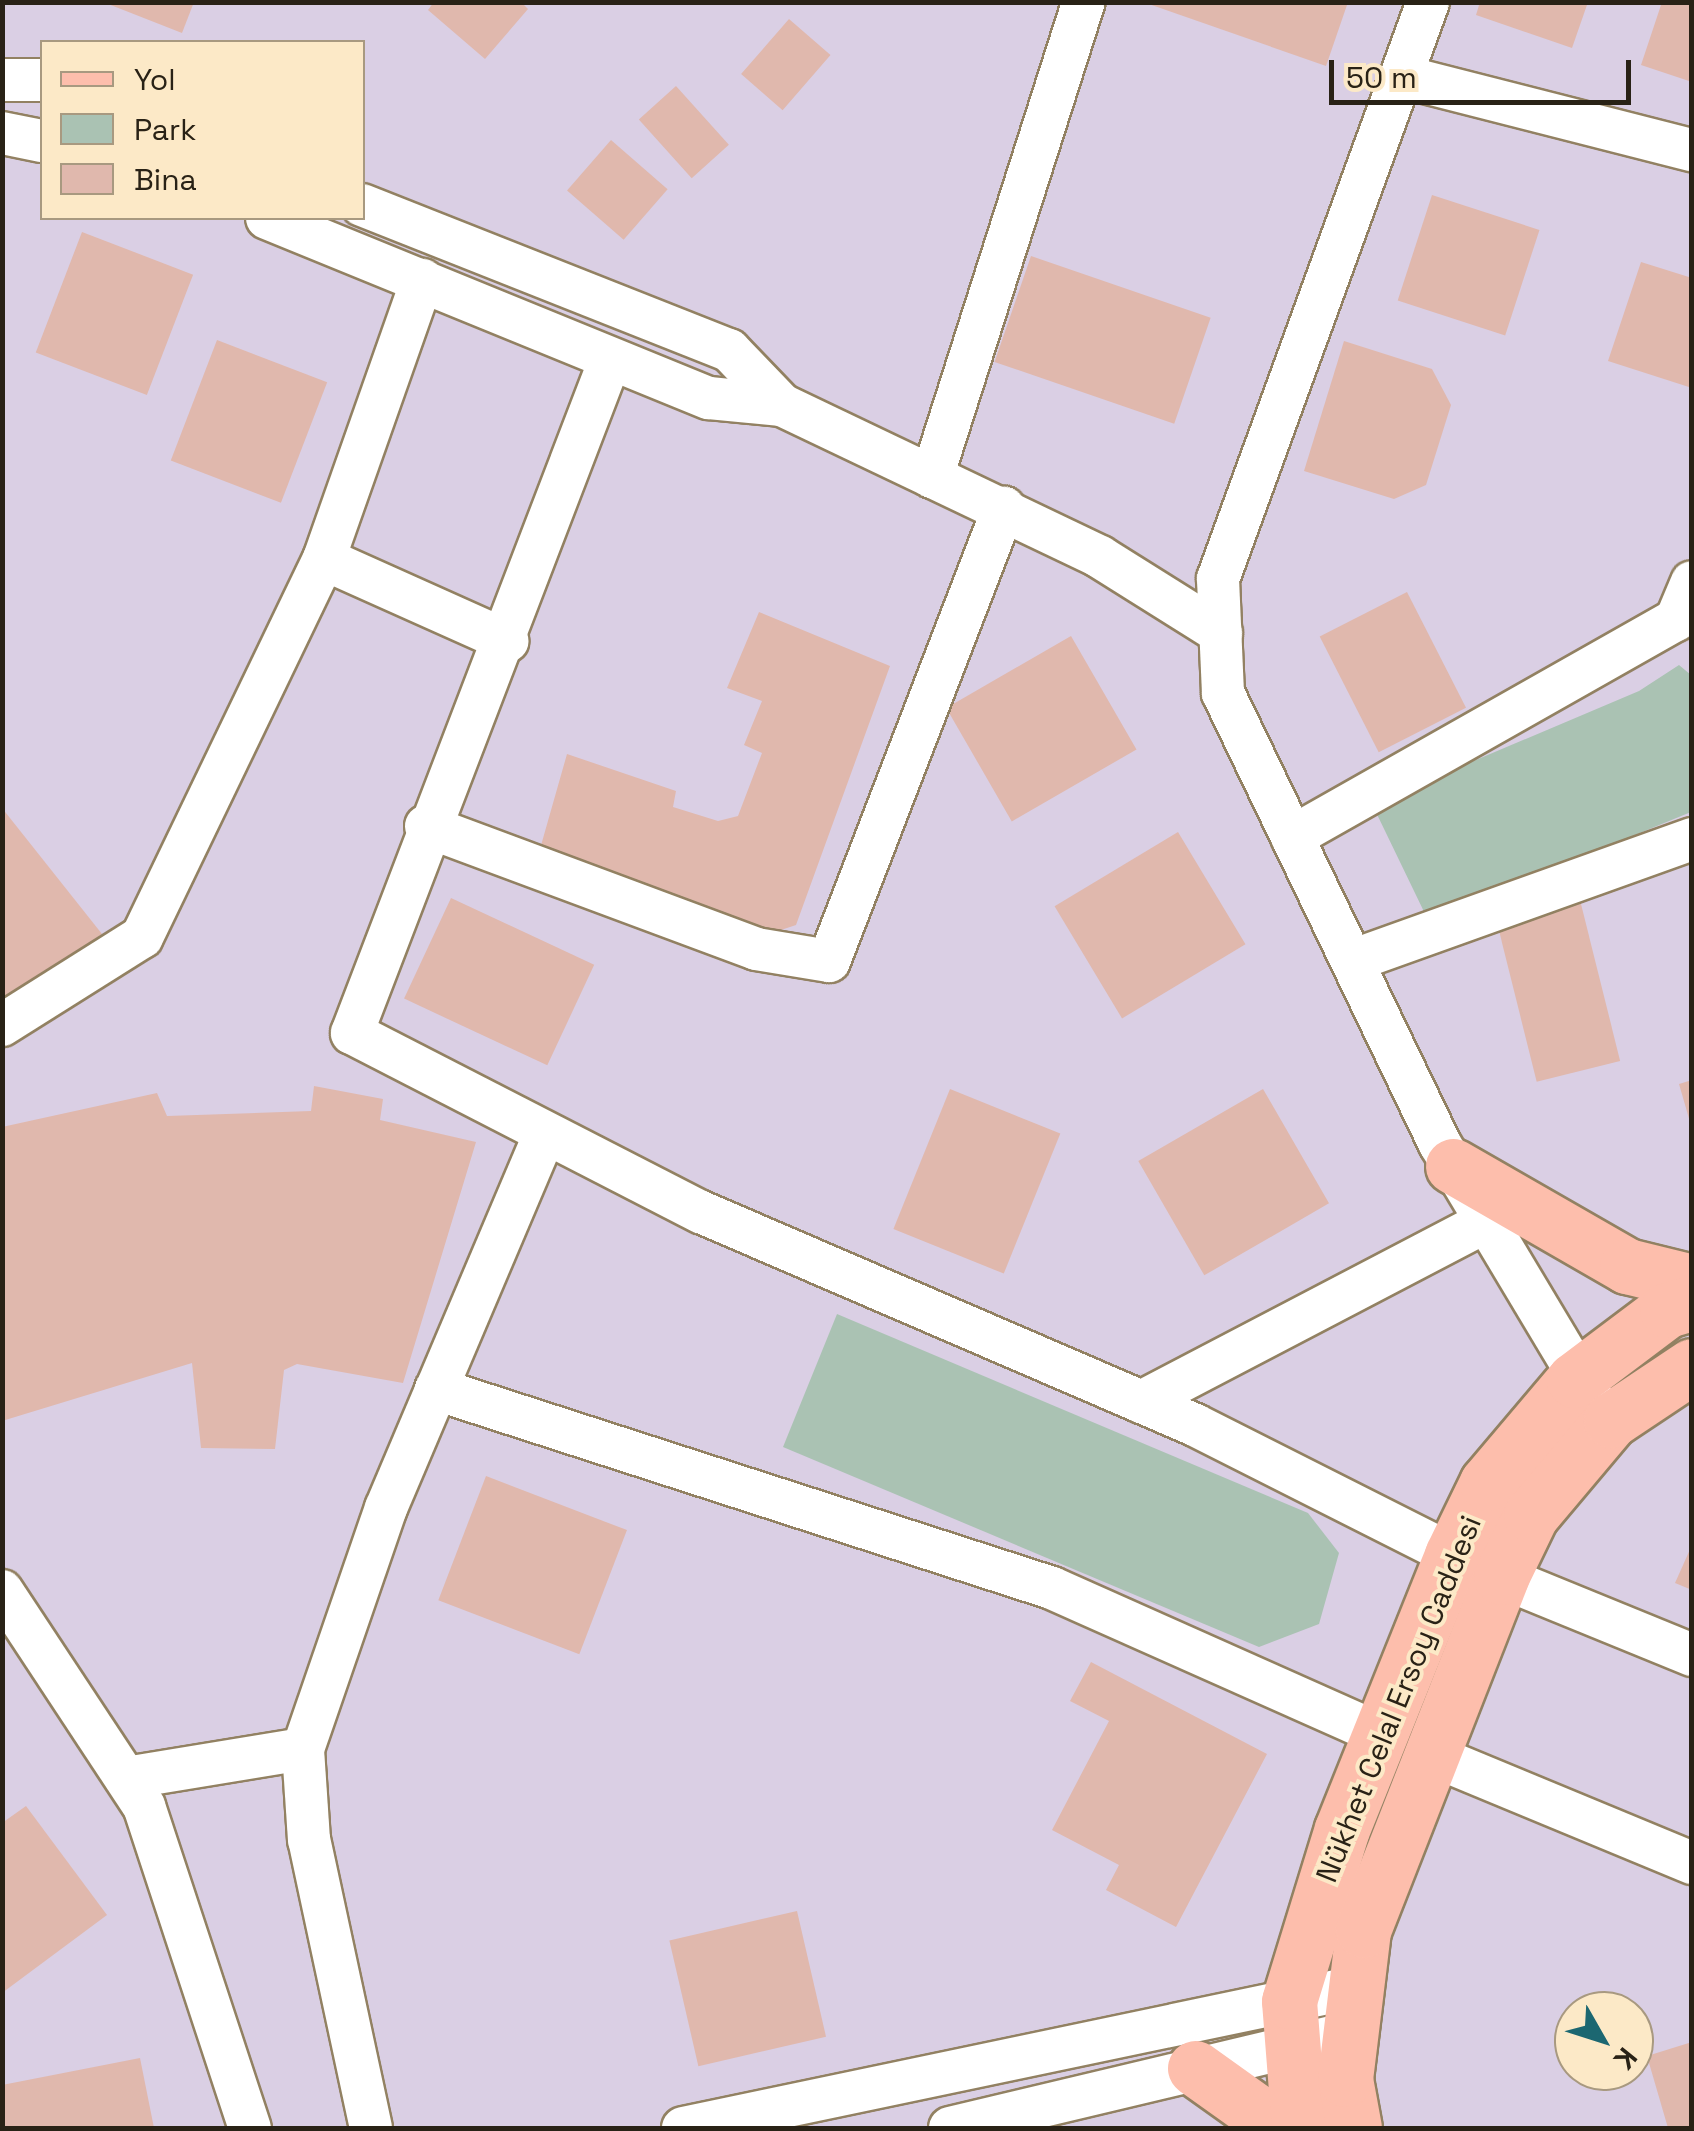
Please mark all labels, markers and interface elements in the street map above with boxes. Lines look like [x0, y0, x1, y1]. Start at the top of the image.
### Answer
legend [40, 40, 365, 220]
scale bar [1334, 40, 1636, 102]
text: 50 m [1346, 58, 1417, 97]
text: Yol [134, 60, 176, 99]
text: Park [134, 110, 196, 149]
text: Bina [134, 160, 197, 199]
street label: Nükhet Celal Ersoy Caddesi [1309, 1510, 1489, 1888]
north arrow [1554, 1991, 1654, 2091]
text: K [1606, 2040, 1645, 2077]

